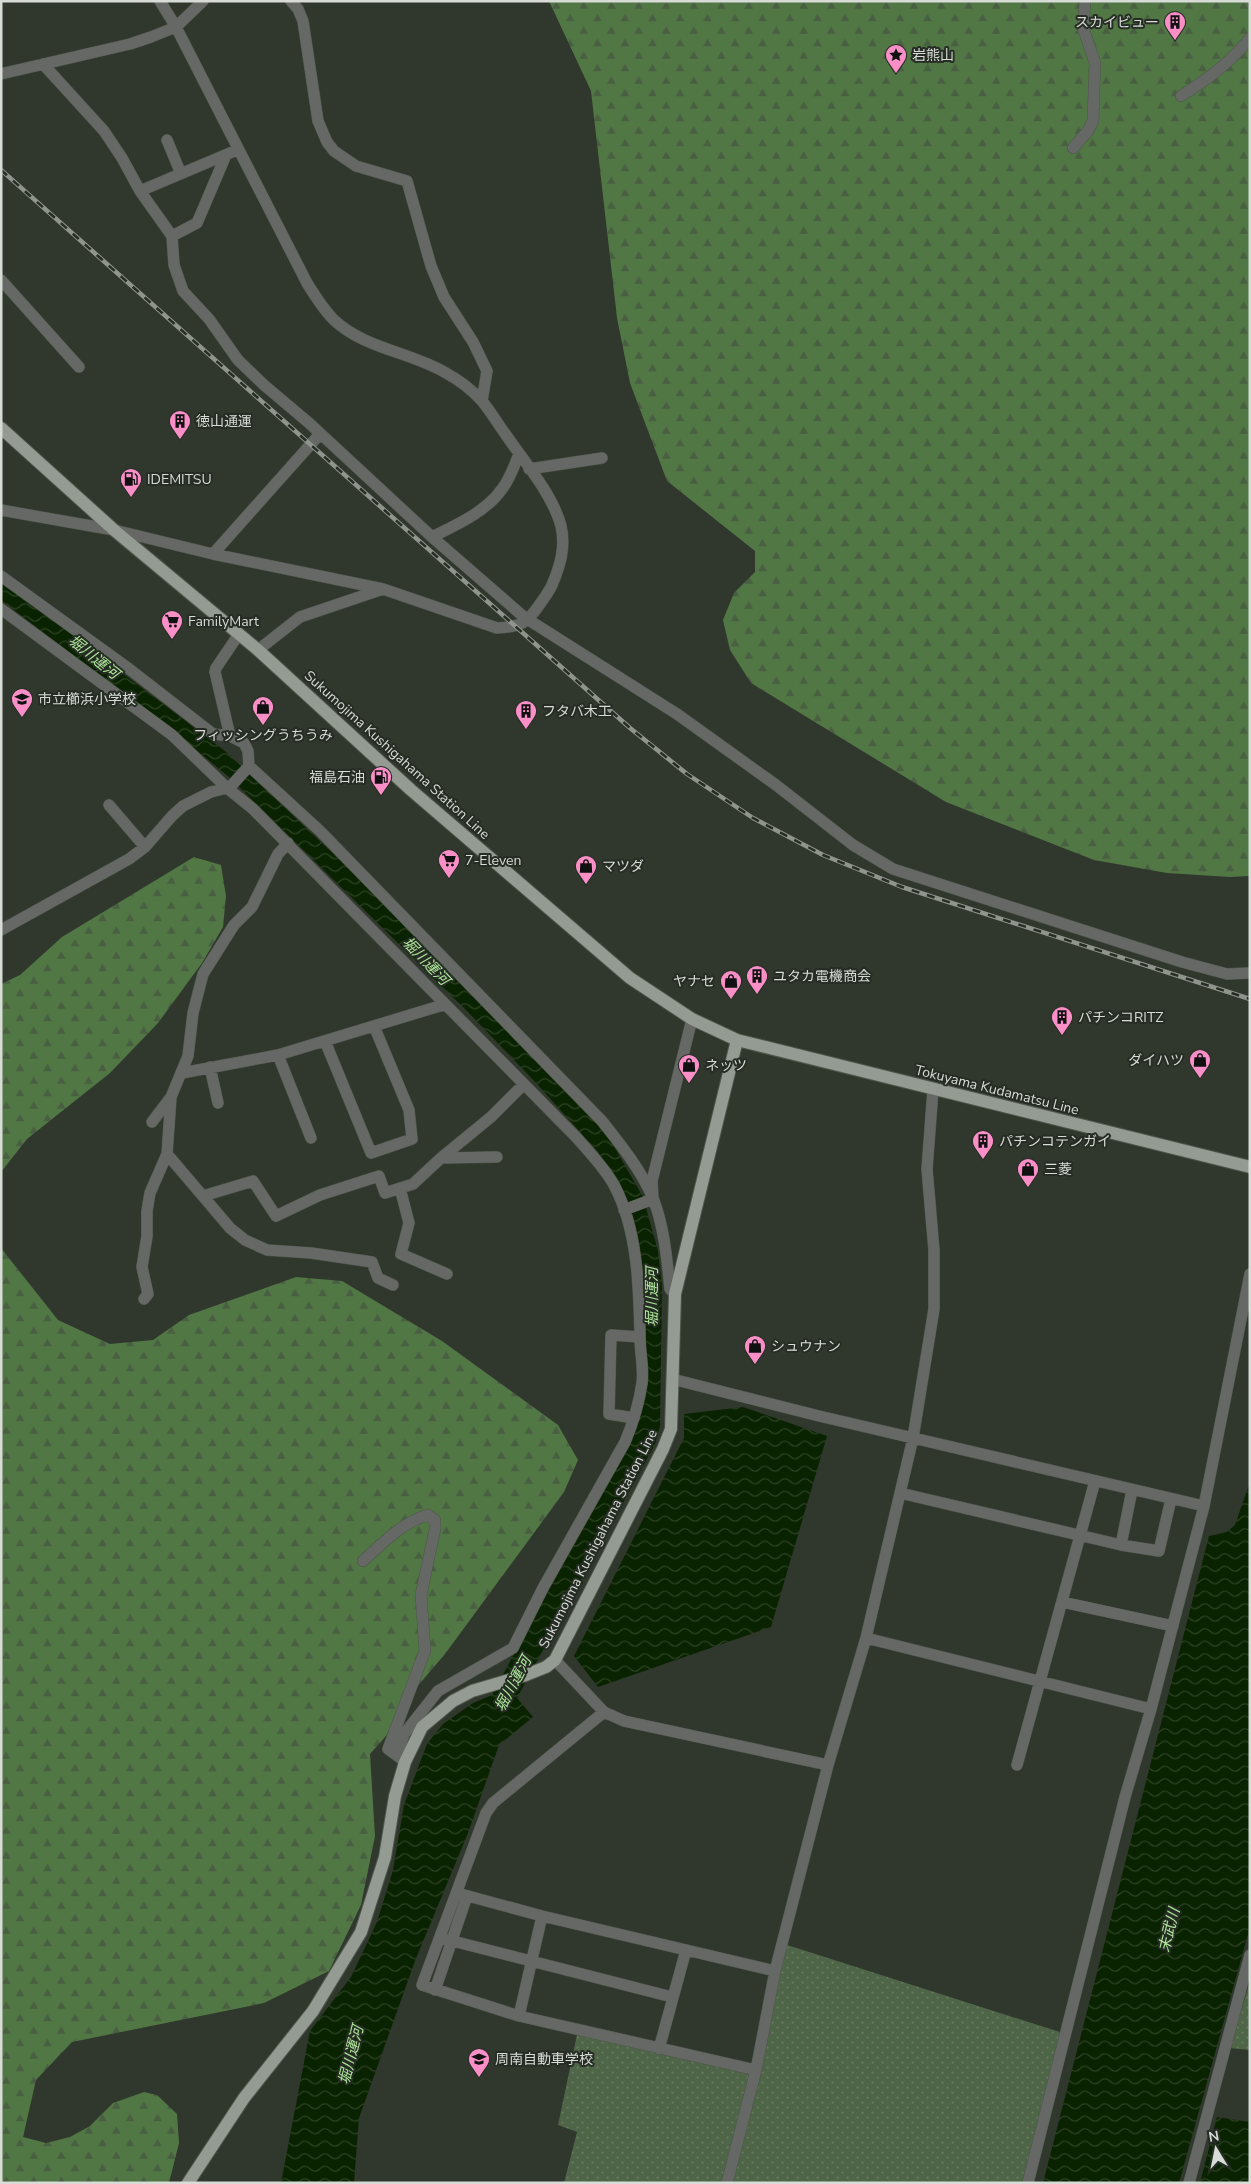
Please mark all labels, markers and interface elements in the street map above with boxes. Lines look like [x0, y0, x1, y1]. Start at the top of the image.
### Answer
building icon: スカイビュー [1163, 10, 1187, 41]
place label: スカイビュー [1075, 13, 1159, 32]
place icon: 岩熊山 [884, 43, 908, 74]
place label: 岩熊山 [912, 46, 954, 65]
building icon: 徳山通運 [168, 409, 192, 440]
place label: 徳山通運 [196, 412, 252, 431]
fuel station icon: IDEMITSU [119, 467, 143, 498]
place label: IDEMITSU [147, 470, 212, 489]
supermarket icon: FamilyMart [160, 609, 184, 640]
place label: FamilyMart [188, 612, 259, 631]
water label: 堀川運河 [64, 630, 126, 686]
street label: Sukumojima Kushigahama Station Line [300, 666, 494, 844]
school or university icon: 市立櫛浜小学校 [10, 687, 34, 718]
place label: 市立櫛浜小学校 [38, 690, 136, 709]
shop icon: フィッシングうちうみ [251, 695, 275, 726]
building icon: フタバ木工 [514, 699, 538, 730]
place label: フタバ木工 [542, 702, 612, 721]
place label: フィッシングうちうみ [193, 726, 333, 745]
fuel station icon: 福島石油 [369, 765, 393, 796]
place label: 福島石油 [309, 768, 365, 787]
supermarket icon: 7-Eleven [437, 848, 461, 879]
place label: 7-Eleven [465, 851, 521, 870]
shop icon: マツダ [574, 854, 598, 885]
place label: マツダ [602, 857, 644, 876]
water label: 堀川運河 [398, 932, 456, 992]
building icon: ユタカ電機商会 [745, 964, 769, 995]
place label: ユタカ電機商会 [773, 967, 871, 986]
shop icon: ヤナセ [719, 969, 743, 1000]
place label: ヤナセ [673, 972, 715, 991]
building icon: パチンコRITZ [1050, 1005, 1074, 1036]
place label: パチンコRITZ [1078, 1008, 1164, 1027]
shop icon: ダイハツ [1188, 1048, 1212, 1079]
place label: ダイハツ [1128, 1051, 1184, 1070]
shop icon: ネッツ [677, 1053, 701, 1084]
place label: ネッツ [705, 1056, 747, 1075]
street label: Tokuyama Kudamatsu Line [913, 1060, 1081, 1120]
building icon: パチンコテンガイ [971, 1129, 995, 1160]
place label: パチンコテンガイ [999, 1132, 1111, 1151]
shop icon: 三菱 [1016, 1157, 1040, 1188]
place label: 三菱 [1044, 1160, 1072, 1179]
water label: 堀川運河 [642, 1264, 662, 1327]
shop icon: シュウナン [743, 1334, 767, 1365]
place label: シュウナン [771, 1337, 841, 1356]
street label: Sukumojima Kushigahama Station Line [534, 1426, 662, 1652]
water label: 堀川運河 [490, 1650, 537, 1715]
water label: 末武川 [1154, 1904, 1185, 1954]
water label: 堀川運河 [334, 2021, 369, 2087]
school or university icon: 周南自動車学校 [467, 2047, 491, 2078]
place label: 周南自動車学校 [495, 2050, 593, 2069]
north arrow [1191, 2124, 1241, 2174]
text: N [1207, 2126, 1221, 2147]

